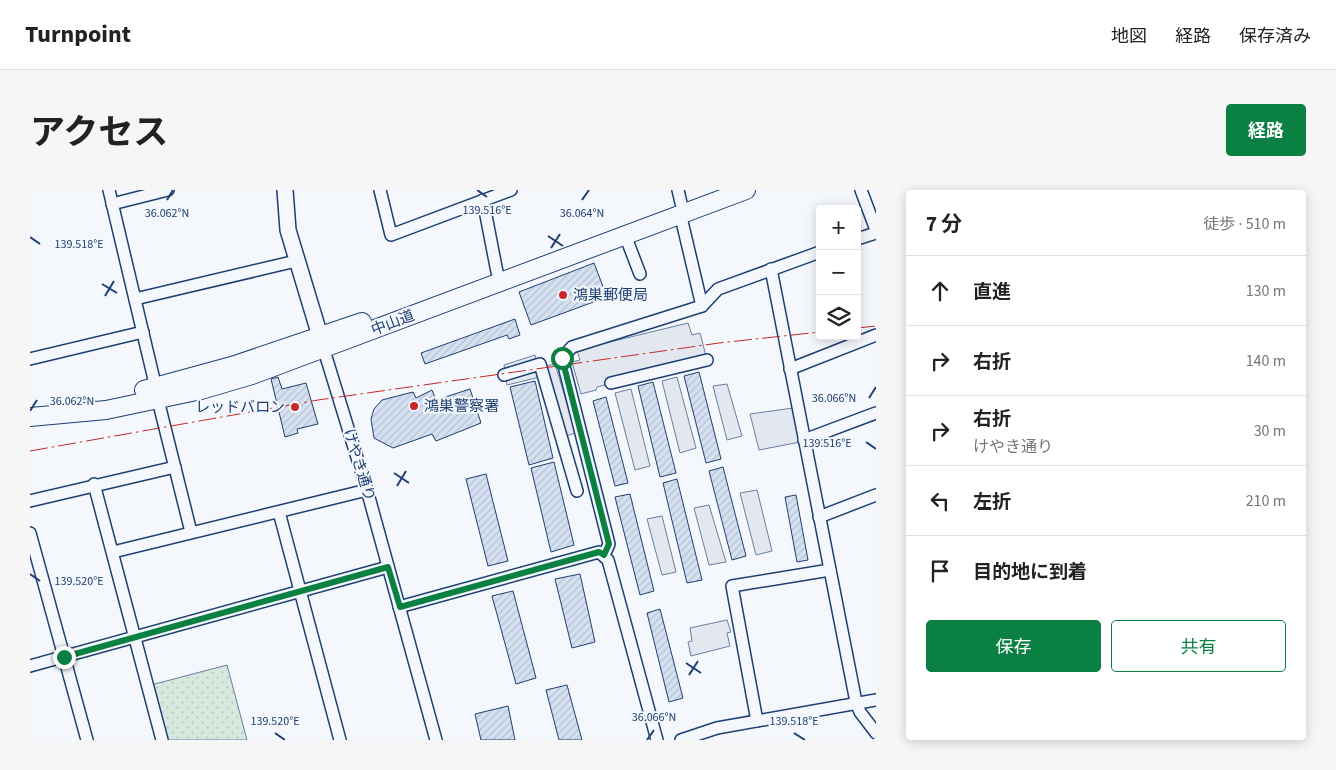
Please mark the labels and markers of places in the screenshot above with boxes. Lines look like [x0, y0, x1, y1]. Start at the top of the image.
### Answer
place label: 鴻巣郵便局 [573, 285, 648, 306]
marker: 鴻巣郵便局 [557, 289, 569, 301]
place label: 鴻巣警察署 [424, 396, 499, 417]
place label: レッドバロン [195, 397, 285, 418]
marker: 鴻巣警察署 [408, 400, 420, 412]
marker: レッドバロン [289, 401, 301, 413]

